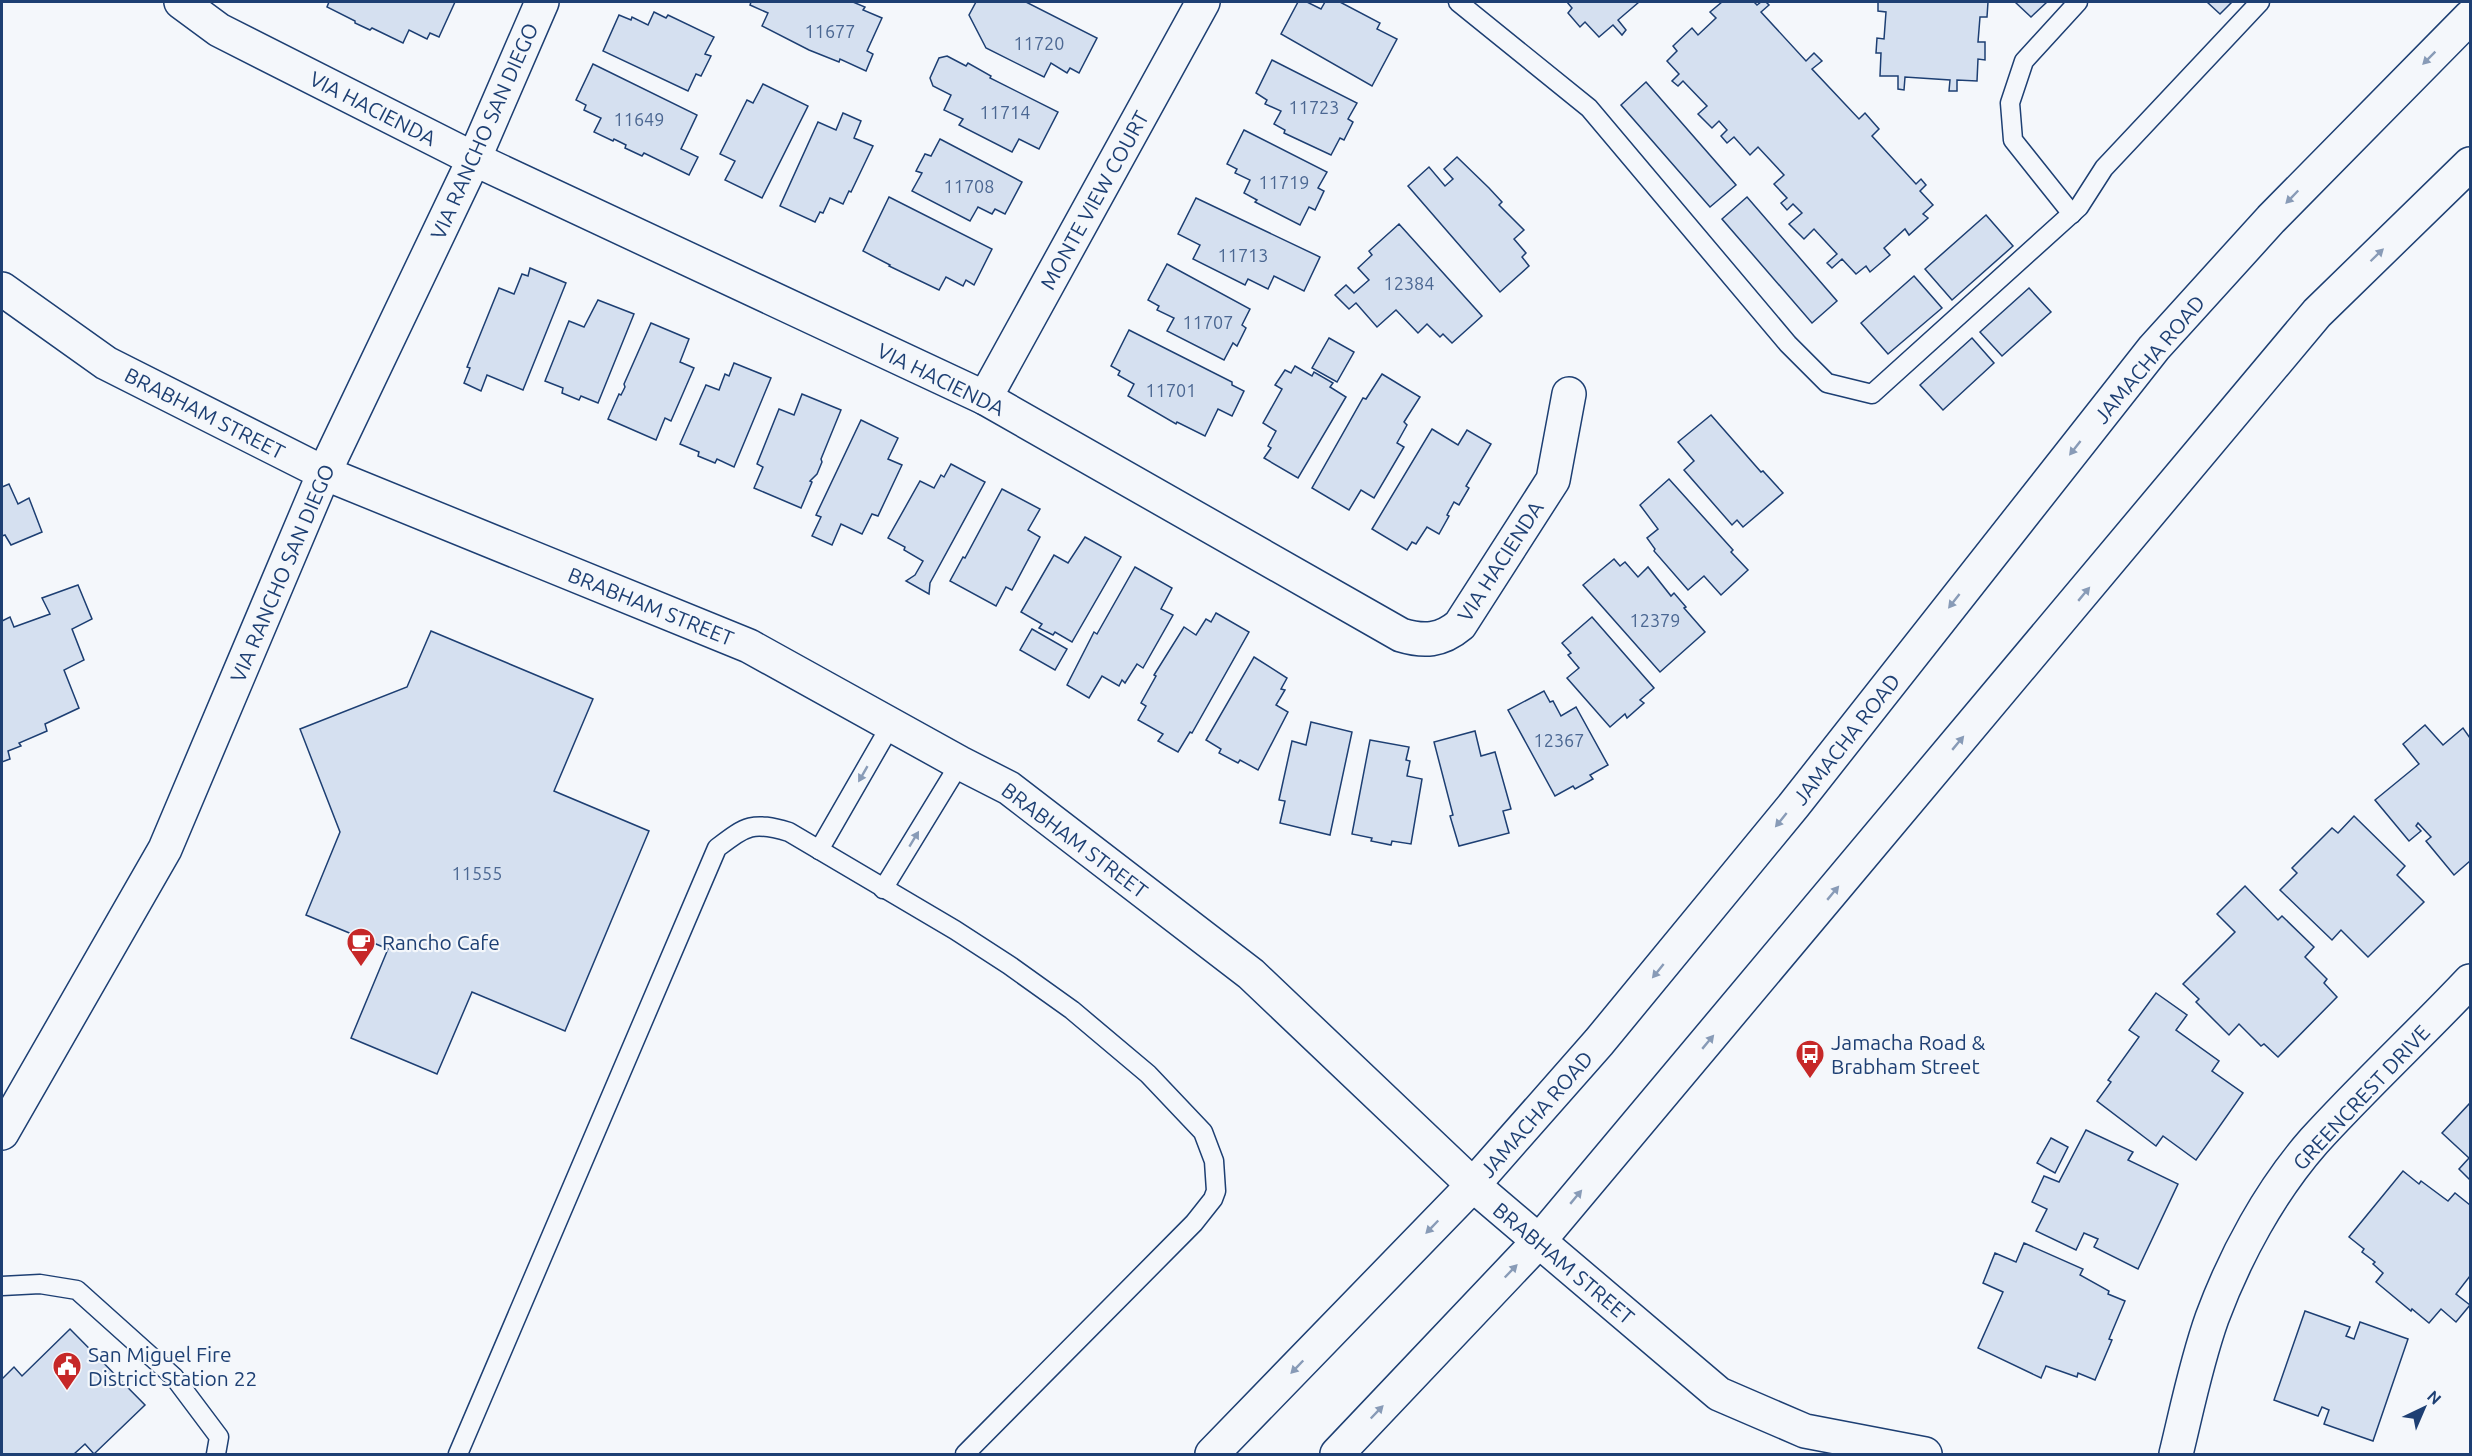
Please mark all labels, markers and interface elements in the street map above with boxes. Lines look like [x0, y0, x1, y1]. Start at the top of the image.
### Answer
street label: VIA RANCHO SAN DIEGO [425, 19, 543, 243]
house number: 11677 [805, 21, 855, 41]
house number: 11720 [1014, 33, 1064, 53]
one-way arrow [2422, 50, 2436, 64]
street label: VIA HACIENDA [306, 66, 440, 150]
house number: 11723 [1289, 97, 1339, 117]
house number: 11714 [980, 102, 1030, 122]
street label: MONTE VIEW COURT [1035, 106, 1153, 294]
house number: 11649 [614, 109, 664, 129]
house number: 11719 [1259, 172, 1309, 192]
house number: 11708 [944, 176, 994, 196]
one-way arrow [2286, 190, 2300, 204]
house number: 11713 [1218, 245, 1268, 265]
one-way arrow [2369, 249, 2383, 263]
house number: 12384 [1384, 273, 1434, 293]
street label: JAMACHA ROAD [2089, 290, 2209, 428]
house number: 11707 [1183, 312, 1233, 332]
street label: VIA HACIENDA [873, 338, 1009, 420]
street label: BRABHAM STREET [121, 362, 289, 464]
house number: 11701 [1146, 380, 1196, 400]
one-way arrow [2069, 440, 2082, 456]
street label: VIA RANCHO SAN DIEGO [225, 460, 339, 686]
street label: VIA HACIENDA [1452, 496, 1548, 626]
street label: BRABHAM STREET [565, 562, 738, 650]
one-way arrow [2077, 586, 2090, 602]
one-way arrow [1949, 594, 1961, 609]
house number: 12379 [1630, 610, 1680, 630]
street label: JAMACHA ROAD [1788, 669, 1904, 809]
house number: 12367 [1534, 730, 1584, 750]
one-way arrow [1952, 735, 1965, 751]
one-way arrow [857, 766, 868, 782]
street label: BRABHAM STREET [997, 777, 1153, 903]
one-way arrow [1775, 812, 1788, 828]
one-way arrow [908, 831, 919, 847]
house number: 11555 [452, 863, 502, 883]
one-way arrow [1826, 886, 1839, 901]
cafe icon: Rancho Cafe [345, 926, 377, 968]
place label: Rancho Cafe [382, 930, 500, 954]
one-way arrow [1651, 963, 1664, 979]
street label: GREENCREST DRIVE [2288, 1020, 2434, 1174]
place label: Jamacha Road & Brabham Street [1831, 1030, 1986, 1078]
one-way arrow [1701, 1034, 1714, 1050]
bus stop icon: Jamacha Road & Brabham Street [1794, 1038, 1826, 1080]
street label: JAMACHA ROAD [1475, 1046, 1597, 1182]
one-way arrow [1570, 1189, 1583, 1205]
street label: BRABHAM STREET [1489, 1197, 1639, 1329]
one-way arrow [1426, 1220, 1440, 1234]
one-way arrow [1504, 1263, 1518, 1278]
place label: San Miguel Fire District Station 22 [88, 1342, 257, 1390]
public building icon: San Miguel Fire District Station 22 [51, 1350, 83, 1392]
one-way arrow [1290, 1360, 1304, 1374]
north arrow [2394, 1378, 2454, 1438]
text: N [2424, 1387, 2445, 1408]
one-way arrow [1370, 1405, 1384, 1420]

